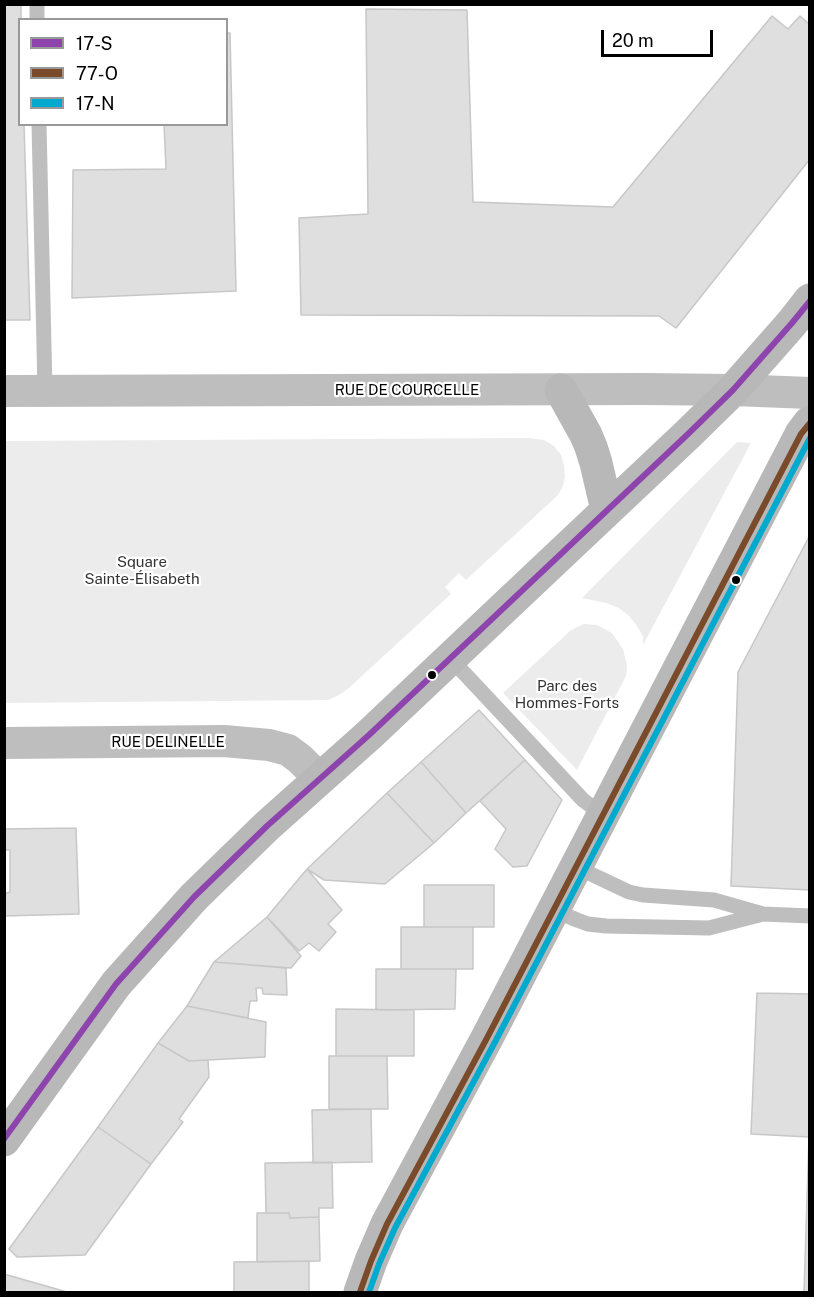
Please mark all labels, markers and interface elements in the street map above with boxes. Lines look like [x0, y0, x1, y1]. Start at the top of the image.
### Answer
legend [18, 18, 228, 126]
scale bar [604, 18, 716, 56]
text: 20 m [612, 30, 654, 51]
text: 17-S [76, 33, 113, 54]
text: 77-O [76, 63, 118, 84]
text: 17-N [76, 93, 115, 114]
street label: RUE DE COURCELLE [335, 381, 479, 399]
park label: Square Sainte-Élisabeth [84, 553, 200, 588]
unlabelled marker [730, 574, 742, 586]
unlabelled marker [426, 669, 438, 681]
park label: Parc des Hommes-Forts [515, 677, 619, 712]
street label: RUE DELINELLE [111, 733, 225, 751]

